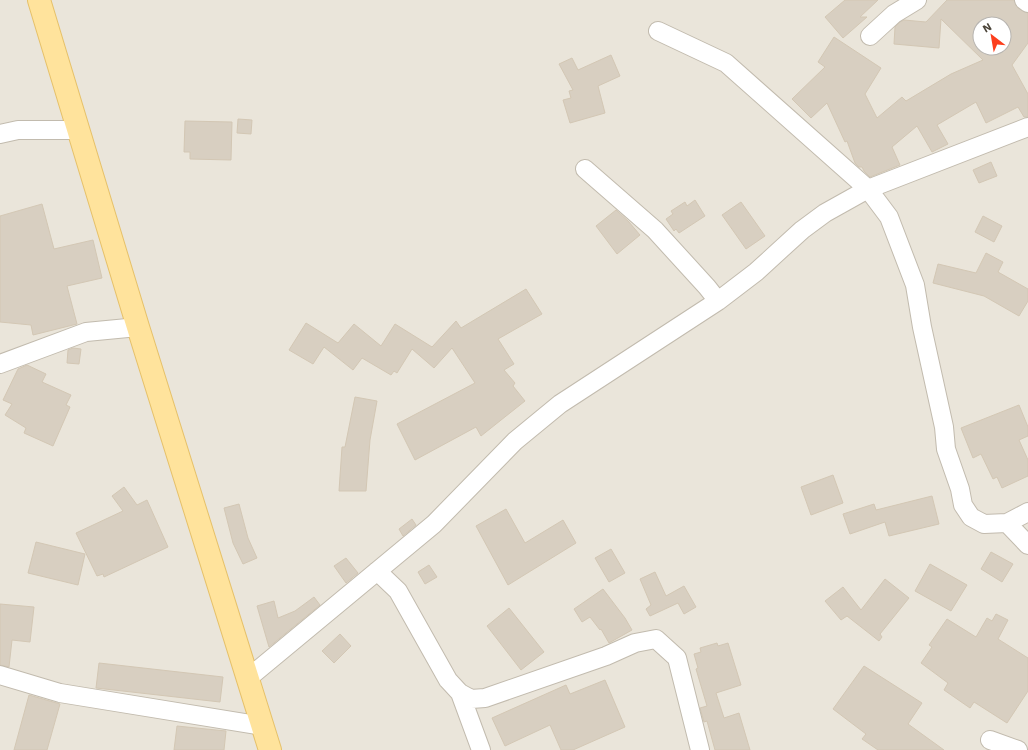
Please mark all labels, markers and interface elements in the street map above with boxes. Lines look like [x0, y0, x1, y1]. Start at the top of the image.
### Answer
north arrow [972, 16, 1012, 56]
text: N [980, 20, 994, 36]

